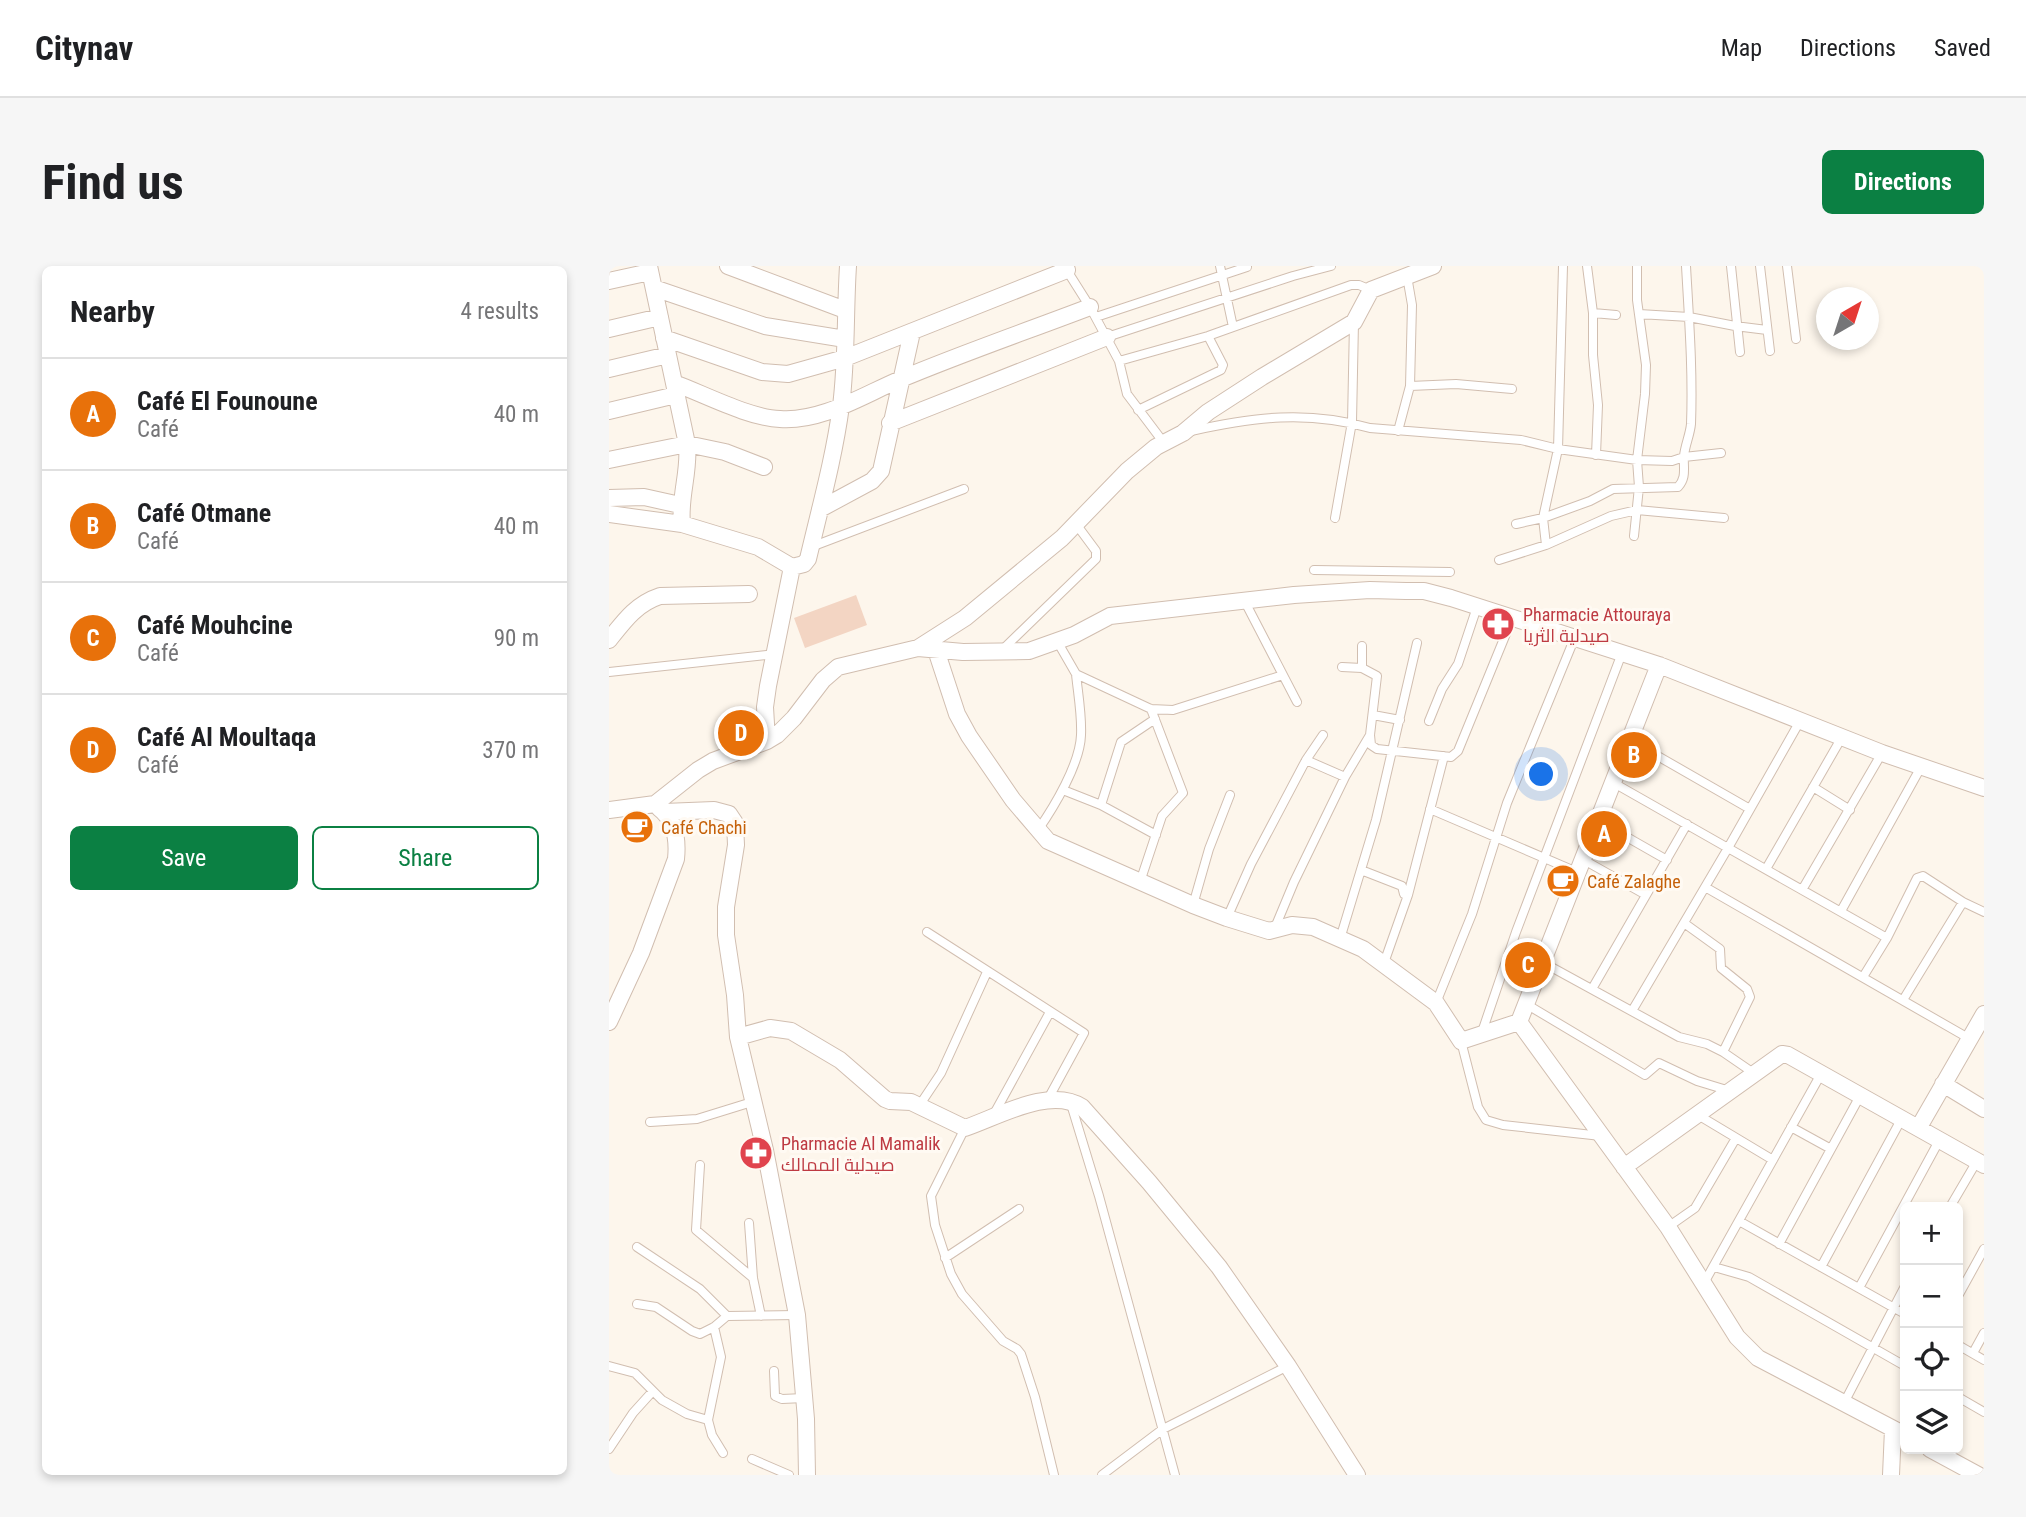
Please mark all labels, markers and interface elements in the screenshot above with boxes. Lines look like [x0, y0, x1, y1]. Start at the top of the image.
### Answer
text: Citynav [35, 29, 133, 68]
text: Map [1721, 34, 1762, 62]
text: Directions [1800, 34, 1896, 62]
text: Saved [1934, 34, 1991, 62]
button: Directions [1822, 150, 1984, 214]
text: Find us [42, 154, 184, 211]
north arrow [1816, 287, 1879, 350]
text: Nearby [70, 294, 155, 329]
text: 4 results [461, 298, 539, 325]
text: Café El Founoune [137, 386, 318, 416]
text: A [86, 401, 100, 428]
text: 40 m [494, 401, 539, 428]
text: Café [137, 416, 179, 443]
text: Café Otmane [137, 498, 271, 528]
text: B [87, 513, 99, 540]
text: 40 m [494, 513, 539, 540]
text: Café [137, 528, 179, 555]
place label: Pharmacie Attouraya صيدلية الثريا [1523, 604, 1671, 647]
pharmacy icon: Pharmacie Attouraya صيدلية الثريا [1479, 605, 1517, 643]
text: Café Mouhcine [137, 610, 293, 640]
text: C [86, 625, 100, 652]
text: 90 m [494, 625, 539, 652]
text: Café [137, 640, 179, 667]
pin: D [718, 707, 764, 759]
text: Café Al Moultaqa [137, 722, 316, 752]
pin: B [1611, 729, 1657, 781]
text: D [87, 737, 100, 764]
text: 370 m [482, 737, 539, 764]
text: Café [137, 752, 179, 779]
your location [1524, 757, 1558, 791]
cafe icon: Café Chachi [618, 808, 656, 846]
pin: A [1581, 808, 1627, 860]
place label: Café Chachi [661, 817, 747, 838]
button: Save [70, 826, 298, 890]
button: Share [312, 826, 539, 890]
cafe icon: Café Zalaghe [1544, 862, 1582, 900]
place label: Café Zalaghe [1587, 871, 1681, 892]
pin: C [1505, 939, 1551, 991]
place label: Pharmacie Al Mamalik صيدلية الممالك [781, 1133, 940, 1175]
pharmacy icon: Pharmacie Al Mamalik صيدلية الممالك [737, 1134, 775, 1172]
map controls [1900, 1202, 1963, 1454]
button: + [1900, 1202, 1963, 1265]
button: − [1900, 1265, 1963, 1328]
button: locate [1900, 1328, 1963, 1391]
button: layers [1900, 1391, 1963, 1454]

